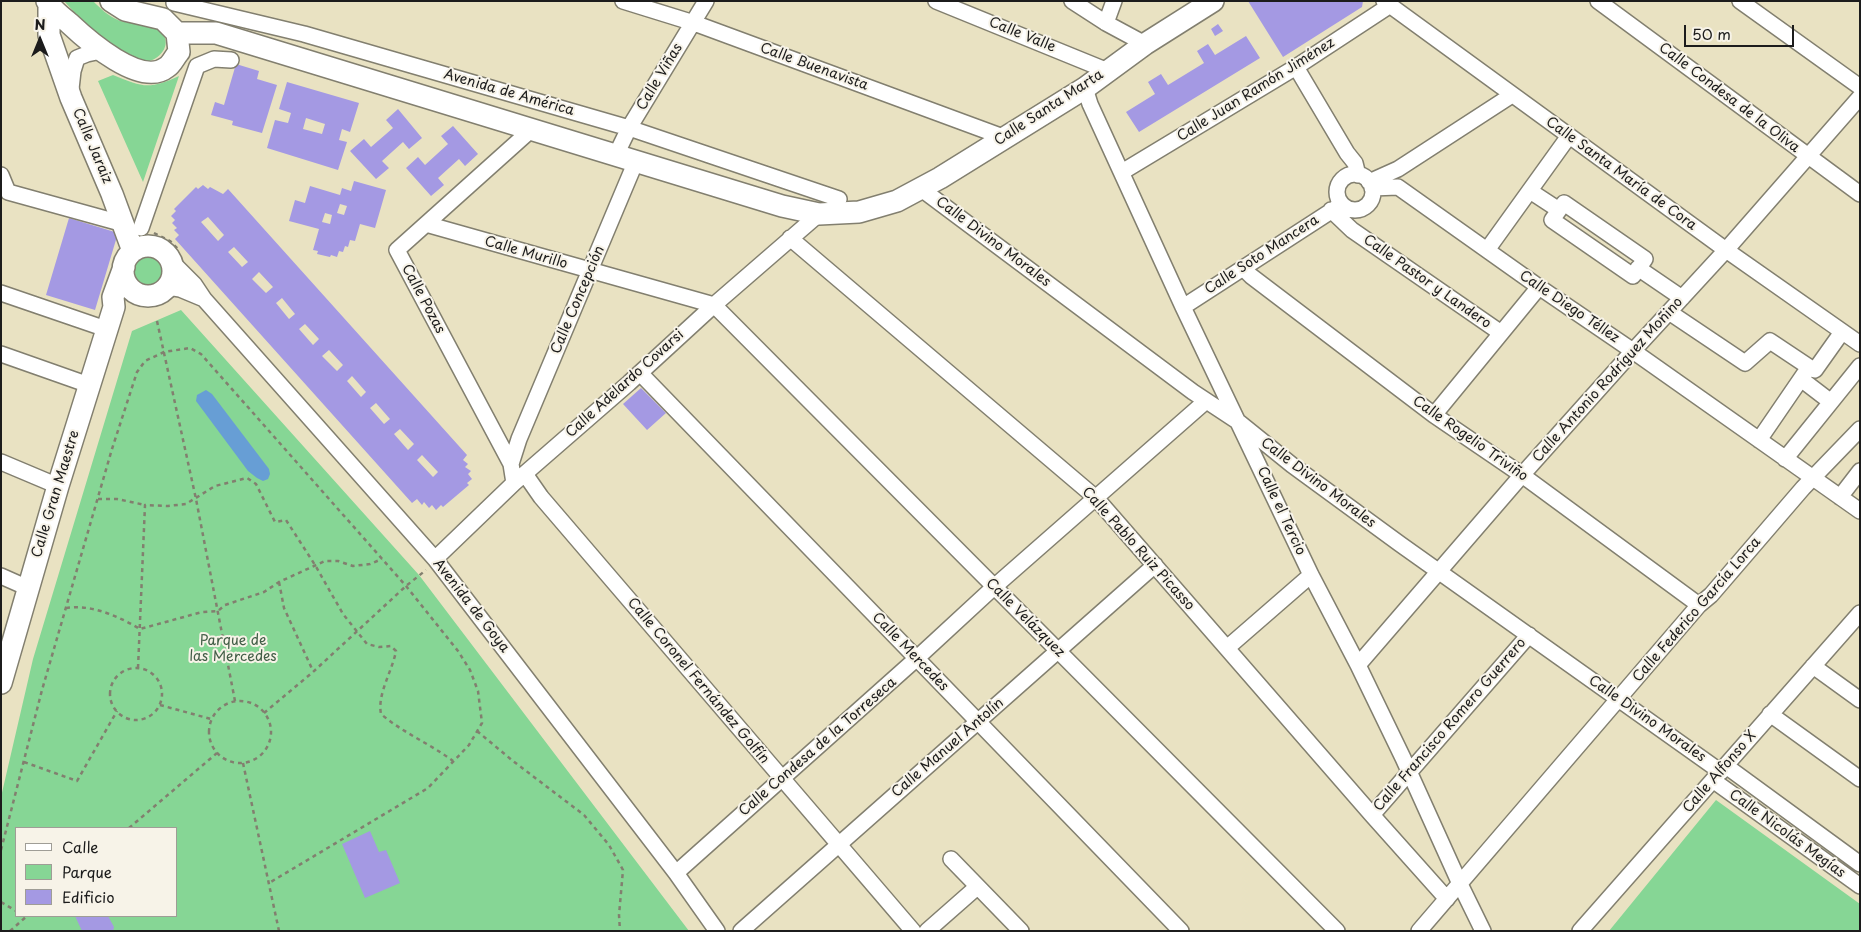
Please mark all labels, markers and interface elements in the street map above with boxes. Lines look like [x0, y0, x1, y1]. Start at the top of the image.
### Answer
text: N [34, 14, 46, 35]
street label: Calle Valle [986, 14, 1058, 56]
north arrow [15, 15, 65, 65]
scale bar [1686, 15, 1796, 47]
text: 50 m [1692, 22, 1731, 45]
street label: Calle Juan Ramón Jiménez [1174, 35, 1338, 145]
street label: Calle Viñas [633, 40, 687, 114]
street label: Calle Buenavista [758, 40, 870, 94]
street label: Calle Condesa de la Oliva [1655, 40, 1803, 156]
street label: Avenida de América [442, 66, 576, 120]
street label: Calle Santa Marta [991, 67, 1107, 149]
street label: Calle Jaraiz [69, 106, 115, 186]
street label: Calle Santa María de Cora [1542, 114, 1700, 234]
street label: Calle Divino Morales [932, 193, 1054, 291]
street label: Calle Soto Mancera [1202, 212, 1322, 298]
street label: Calle Pastor y Landero [1360, 231, 1494, 333]
street label: Calle Murillo [483, 233, 569, 273]
street label: Calle Concepción [548, 243, 608, 357]
street label: Calle Pozas [398, 261, 448, 337]
street label: Calle Diego Téllez [1516, 267, 1622, 347]
street label: Calle Antonio Rodríguez Moñino [1529, 294, 1687, 466]
street label: Calle Adelardo Covarsi [563, 327, 687, 441]
street label: Calle Rogelio Triviño [1409, 393, 1531, 485]
street label: Calle Gran Maestre [29, 428, 83, 560]
street label: Calle Divino Morales [1257, 434, 1379, 532]
street label: Calle el Tercio [1253, 464, 1309, 558]
street label: Calle Pablo Ruiz Picasso [1078, 484, 1198, 614]
street label: Calle Federico García Lorca [1630, 534, 1764, 686]
street label: Avenida de Goya [429, 556, 513, 656]
street label: Calle Velázquez [982, 575, 1068, 661]
street label: Calle Coronel Fernández Golfín [624, 595, 772, 767]
street label: Calle Mercedes [868, 609, 952, 695]
park label: Parque de las Mercedes [189, 633, 277, 666]
street label: Calle Francisco Romero Guerrero [1370, 635, 1530, 815]
street label: Calle Divino Morales [1585, 672, 1709, 766]
street label: Calle Condesa de la Torreseca [736, 674, 900, 820]
street label: Calle Manuel Antolín [889, 695, 1007, 801]
street label: Calle Alfonso X [1680, 728, 1760, 816]
street label: Calle Nicolás Megías [1726, 786, 1848, 882]
legend [15, 827, 178, 917]
text: Calle [62, 835, 99, 858]
text: Parque [62, 860, 112, 883]
text: Edificio [62, 885, 115, 908]

